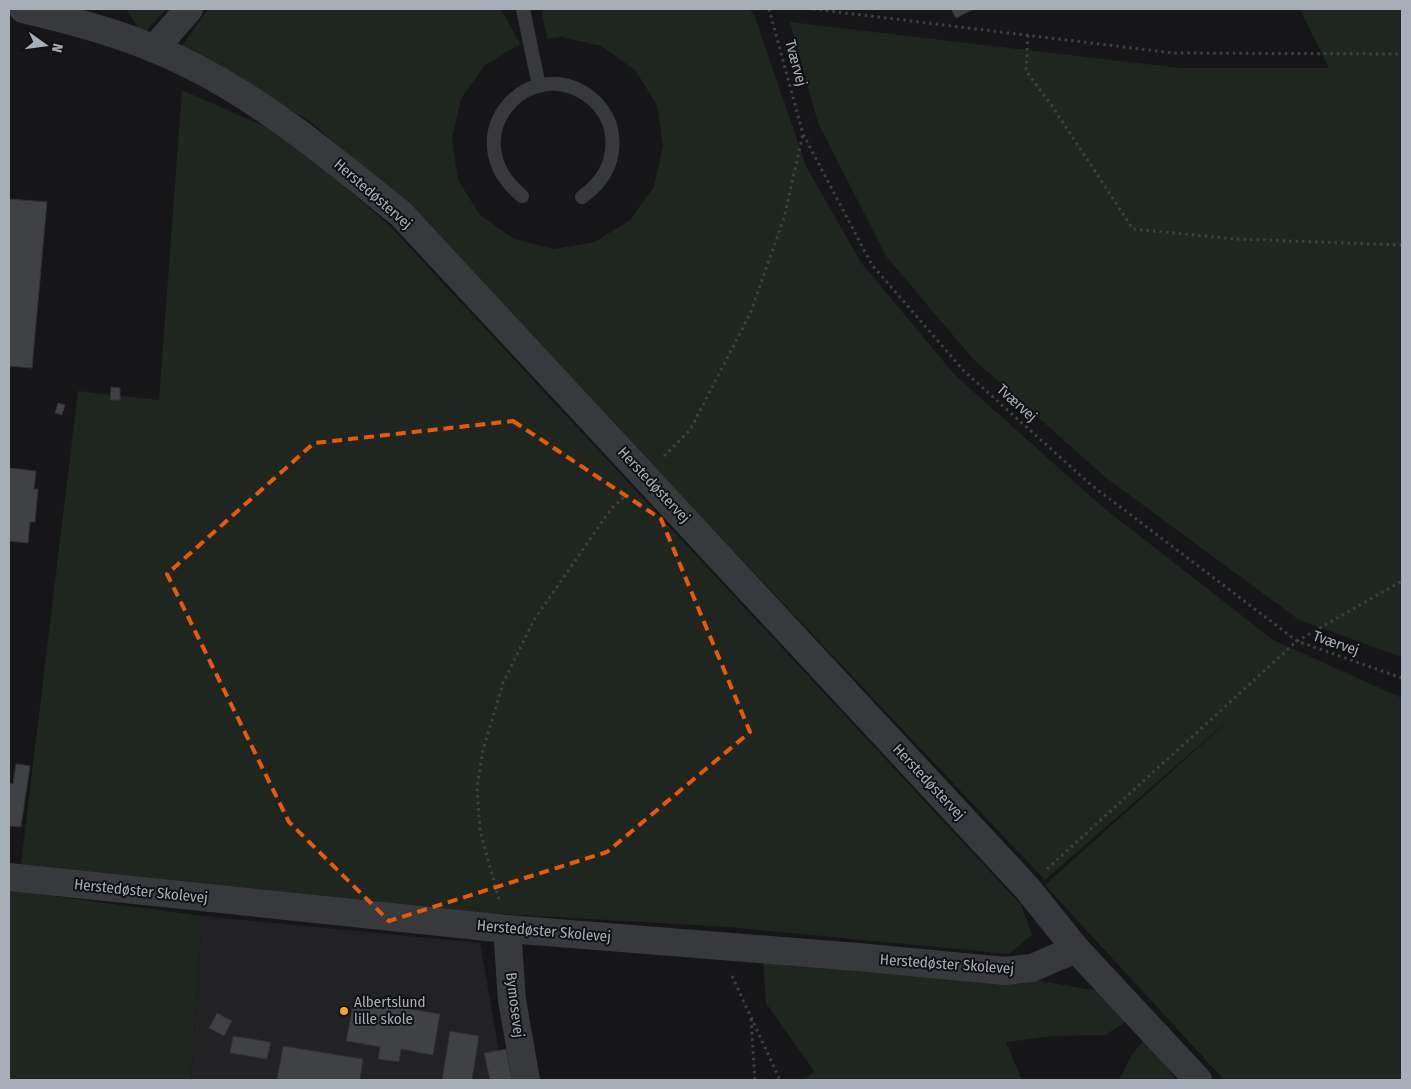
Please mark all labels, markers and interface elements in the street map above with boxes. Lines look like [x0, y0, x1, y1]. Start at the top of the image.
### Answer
north arrow [20, 20, 70, 70]
street label: Tværvej [781, 38, 811, 88]
text: N [48, 42, 66, 54]
street label: Herstedøstervej [330, 155, 416, 233]
street label: Tværvej [993, 380, 1041, 426]
street label: Herstedøstervej [614, 443, 694, 527]
street label: Tværvej [1311, 627, 1361, 659]
street label: Herstedøstervej [889, 740, 969, 824]
street label: Herstedøster Skolevej [73, 875, 209, 907]
street label: Herstedøster Skolevej [476, 916, 612, 946]
street label: Herstedøster Skolevej [879, 950, 1015, 978]
street label: Bymosevej [502, 971, 528, 1039]
place label: Albertslund lille skole [354, 993, 426, 1028]
marker: Albertslund lille skole [338, 1005, 350, 1017]

